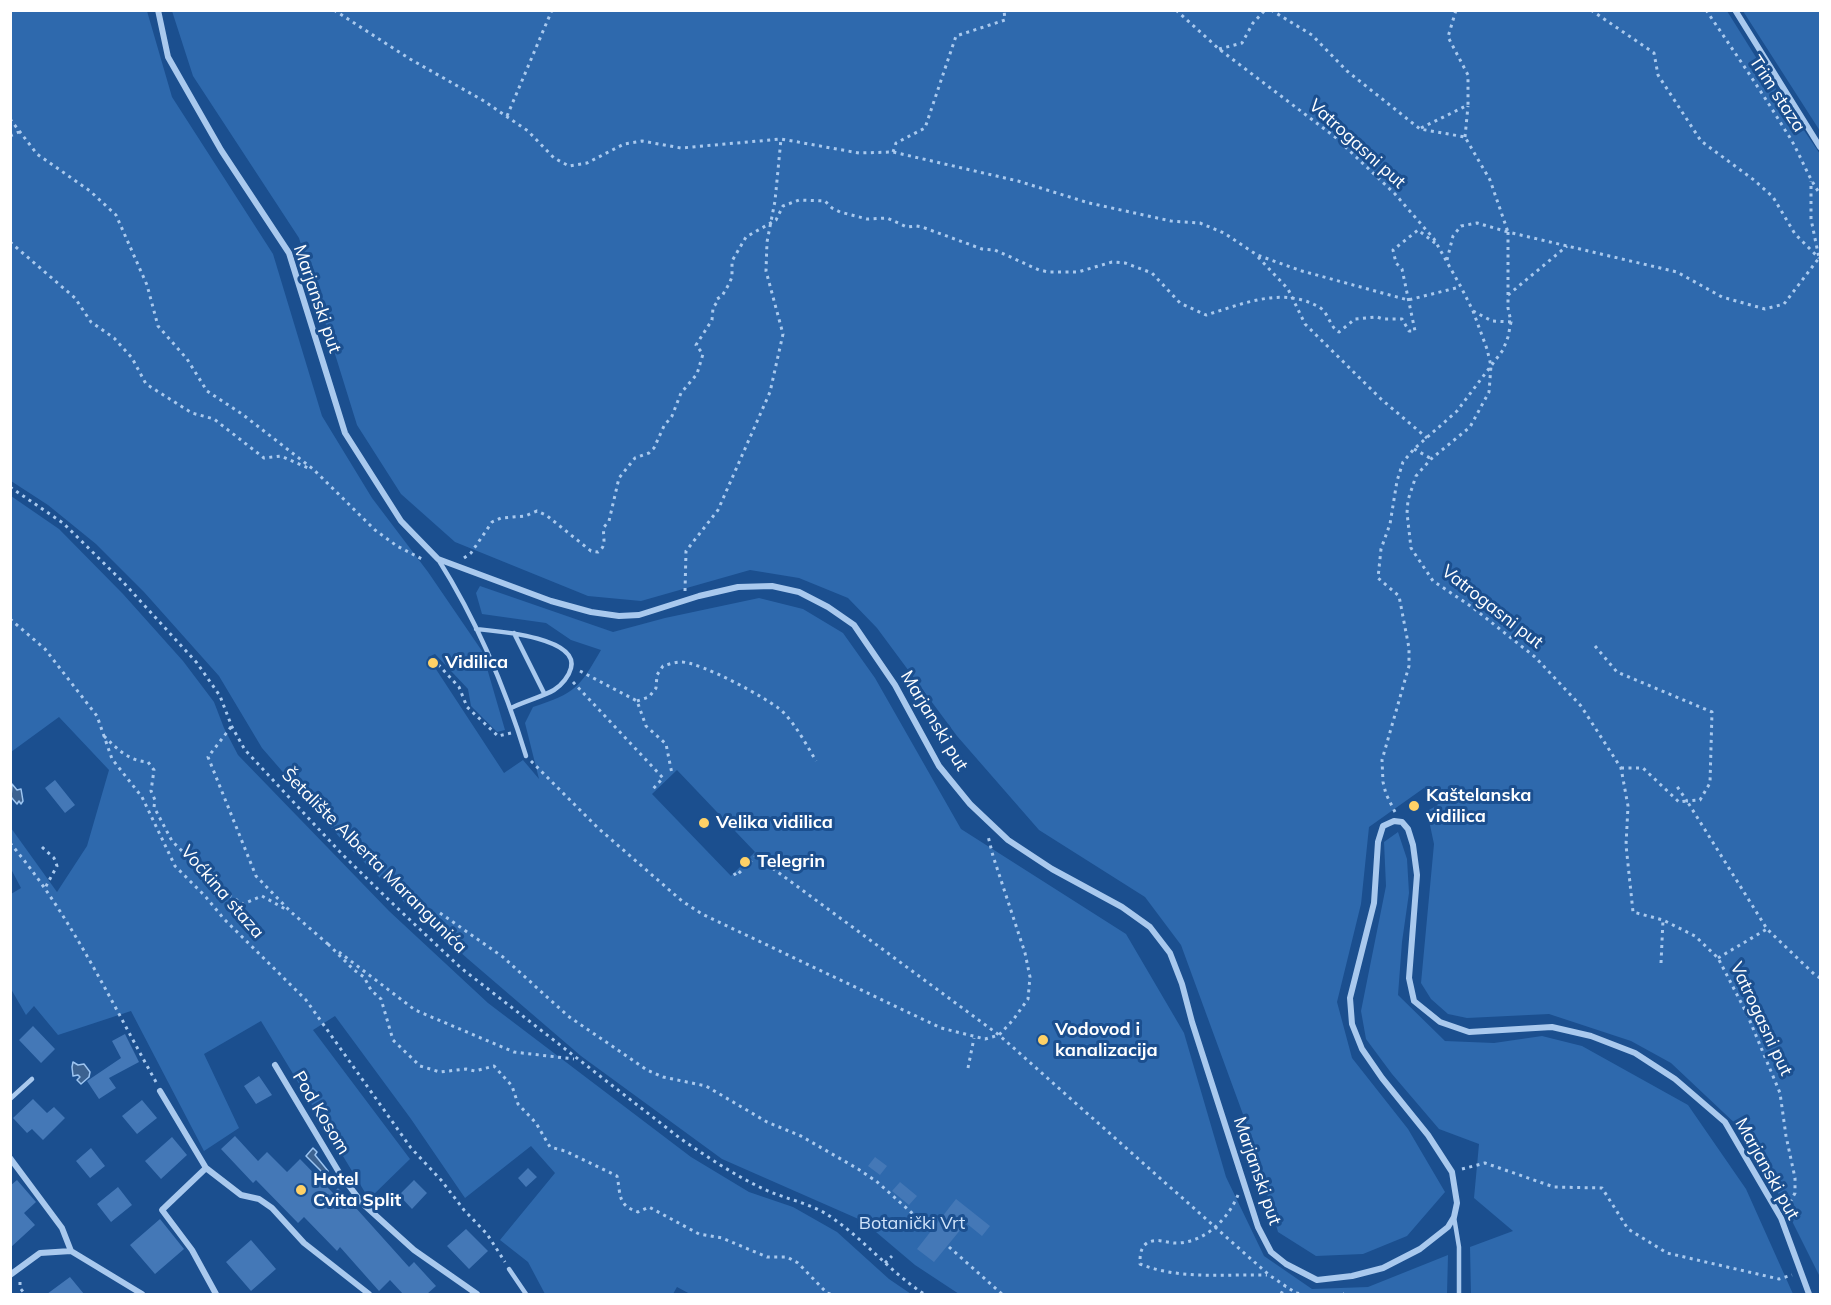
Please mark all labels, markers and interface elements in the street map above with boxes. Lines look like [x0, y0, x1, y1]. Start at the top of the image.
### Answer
street label: Trim staza [1744, 52, 1810, 136]
street label: Vatrogasni put [1304, 95, 1410, 193]
street label: Marjanski put [288, 242, 346, 356]
street label: Vatrogasni put [1437, 561, 1547, 653]
place label: Vidilica [445, 652, 508, 674]
marker: Vidilica [426, 656, 440, 670]
street label: Marjanski put [896, 667, 972, 775]
street label: Šetalište Alberta Marangunića [277, 764, 471, 958]
place label: Kaštelanska vidilica [1426, 785, 1531, 828]
marker: Kaštelanska vidilica [1407, 799, 1421, 813]
place label: Velika vidilica [716, 812, 833, 834]
marker: Velika vidilica [697, 816, 711, 830]
street label: Voćkina staza [176, 841, 268, 943]
place label: Telegrin [757, 851, 825, 873]
marker: Telegrin [738, 855, 752, 869]
street label: Vatrogasni put [1725, 959, 1797, 1079]
place label: Vodovod i kanalizacija [1055, 1019, 1158, 1062]
marker: Vodovod i kanalizacija [1036, 1033, 1050, 1047]
street label: Pod Kosom [288, 1067, 354, 1159]
street label: Marjanski put [1228, 1114, 1286, 1228]
street label: Marjanski put [1730, 1114, 1804, 1224]
place label: Hotel Cvita Split [313, 1169, 401, 1212]
marker: Hotel Cvita Split [294, 1183, 308, 1197]
park label: Botanički Vrt [859, 1213, 965, 1235]

